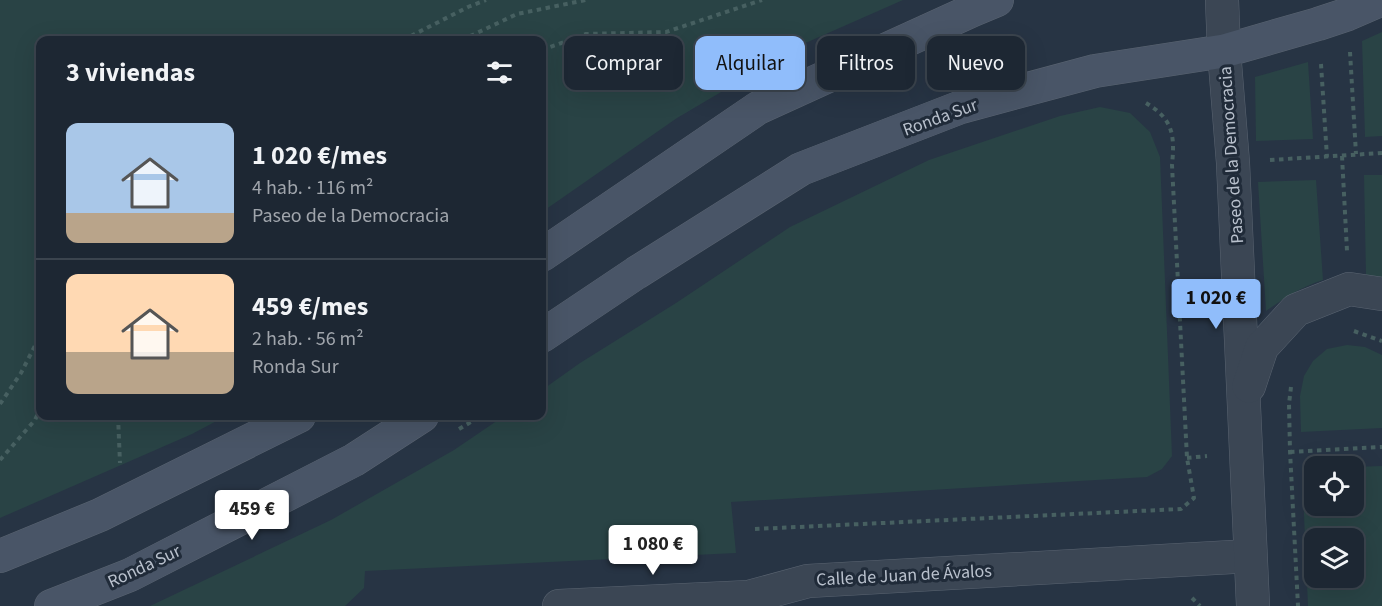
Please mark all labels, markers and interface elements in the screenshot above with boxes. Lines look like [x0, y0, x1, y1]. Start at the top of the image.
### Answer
chip: Comprar [564, 36, 683, 90]
chip: Alquilar [695, 36, 805, 90]
chip: Filtros [817, 36, 915, 90]
chip: Nuevo [927, 36, 1025, 90]
text: 3 viviendas [66, 54, 195, 91]
icon: filters [483, 56, 516, 89]
street label: Paseo de la Democracia [1213, 66, 1250, 244]
street label: Ronda Sur [899, 92, 982, 143]
text: 1 020 €/mes [252, 137, 387, 174]
icon: home [114, 147, 186, 219]
text: 4 hab. · 116 m² [252, 174, 373, 202]
text: Paseo de la Democracia [252, 202, 449, 230]
pin: 1 020 € [1161, 279, 1271, 330]
text: 1 020 € [1186, 284, 1246, 312]
text: 459 €/mes [252, 288, 368, 325]
icon: home [114, 298, 186, 370]
text: 2 hab. · 56 m² [252, 325, 364, 353]
text: Ronda Sur [252, 353, 339, 381]
map controls [1304, 456, 1364, 588]
button: locate [1304, 456, 1364, 516]
pin: 459 € [210, 490, 294, 541]
text: 459 € [229, 495, 275, 523]
pin: 1 080 € [598, 525, 708, 576]
button: layers [1304, 528, 1364, 588]
text: 1 080 € [623, 530, 683, 558]
street label: Ronda Sur [104, 538, 186, 594]
street label: Calle de Juan de Ávalos [816, 558, 992, 593]

